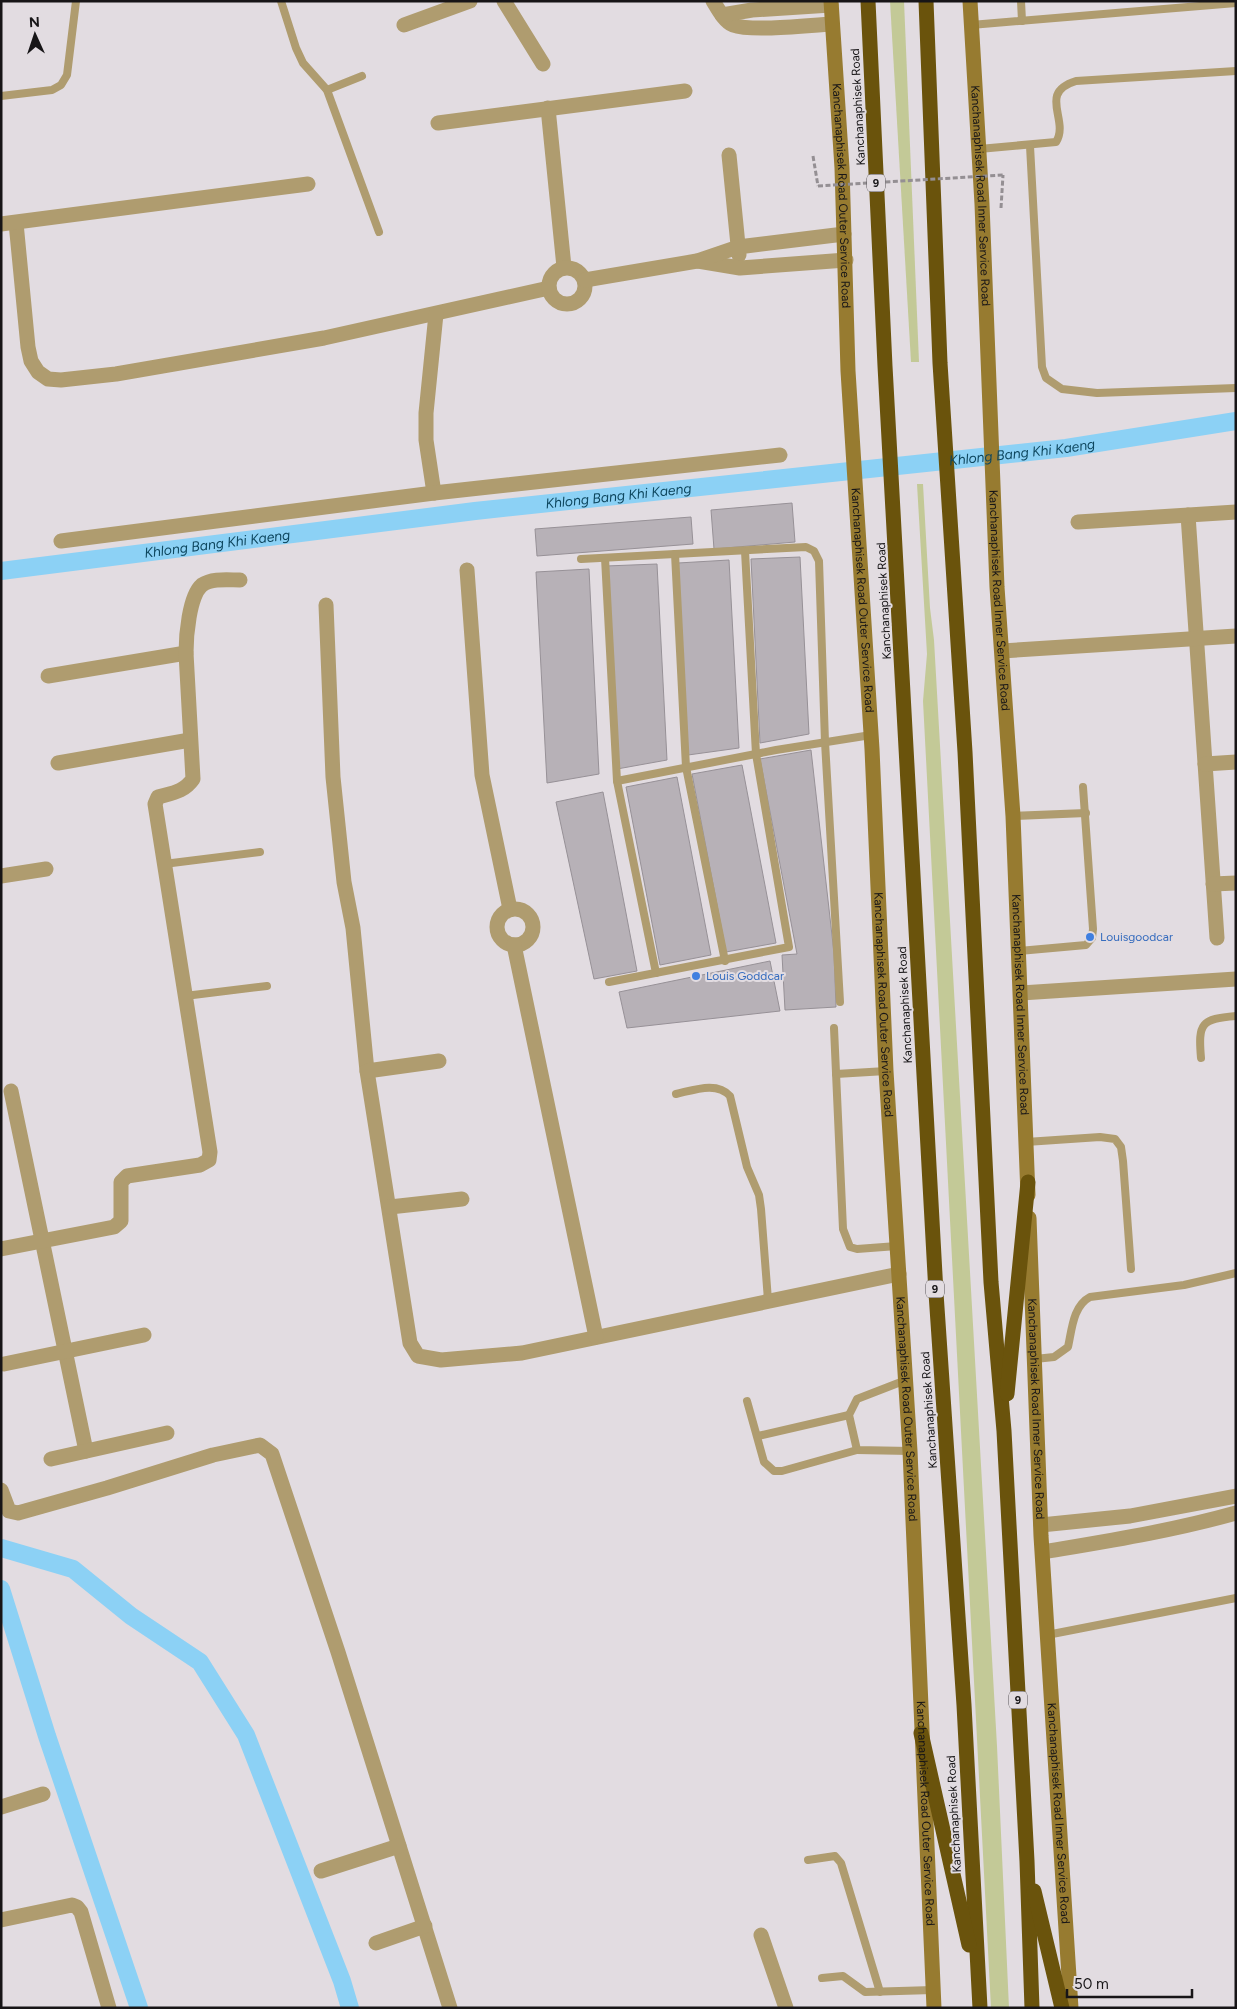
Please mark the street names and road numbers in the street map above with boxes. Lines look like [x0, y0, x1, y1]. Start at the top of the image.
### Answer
street label: Kanchanaphisek Road [848, 48, 868, 166]
street label: Kanchanaphisek Road Outer Service Road [829, 83, 853, 308]
street label: Kanchanaphisek Road Inner Service Road [968, 85, 993, 307]
road number: 9 [867, 174, 885, 192]
street label: Kanchanaphisek Road Outer Service Road [848, 487, 877, 713]
street label: Kanchanaphisek Road Inner Service Road [986, 489, 1013, 711]
street label: Kanchanaphisek Road [874, 542, 894, 660]
street label: Kanchanaphisek Road Outer Service Road [871, 892, 896, 1117]
street label: Kanchanaphisek Road Inner Service Road [1009, 894, 1032, 1116]
street label: Kanchanaphisek Road [895, 946, 915, 1064]
road number: 9 [926, 1280, 944, 1298]
street label: Kanchanaphisek Road Outer Service Road [893, 1296, 920, 1522]
street label: Kanchanaphisek Road Inner Service Road [1025, 1298, 1047, 1520]
street label: Kanchanaphisek Road [918, 1351, 940, 1469]
road number: 9 [1009, 1692, 1027, 1708]
street label: Kanchanaphisek Road Outer Service Road [914, 1701, 937, 1926]
street label: Kanchanaphisek Road Inner Service Road [1045, 1702, 1073, 1924]
street label: Kanchanaphisek Road [944, 1755, 964, 1873]

